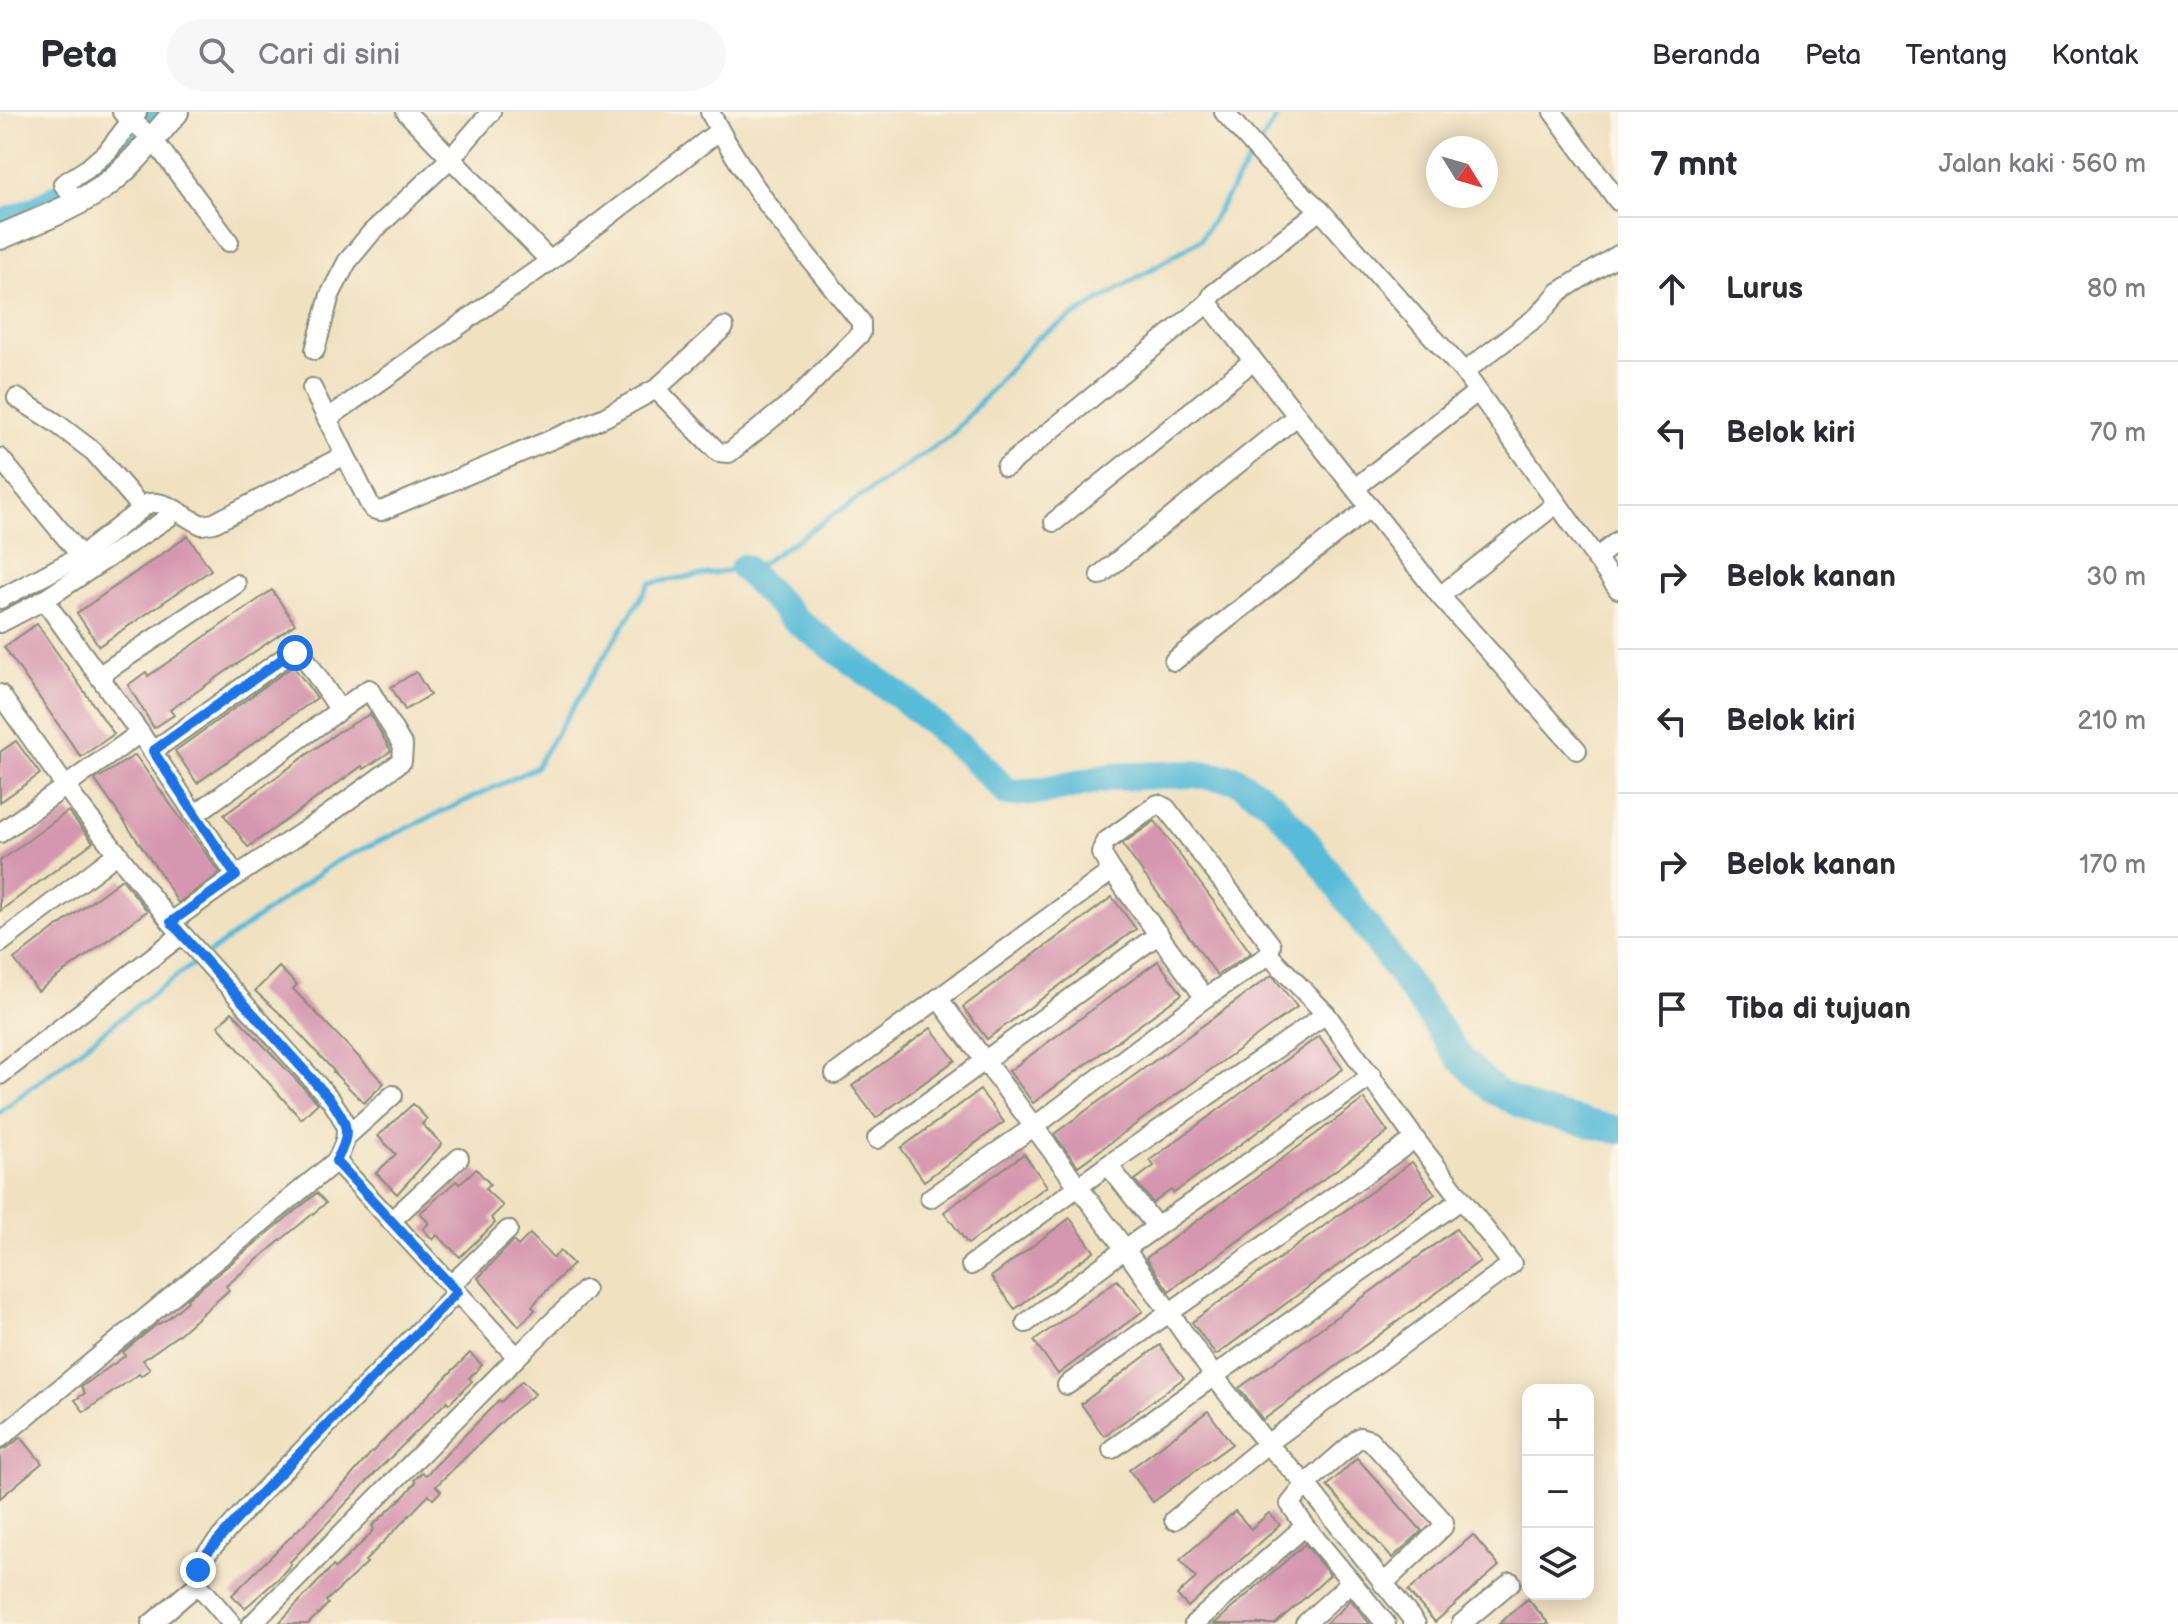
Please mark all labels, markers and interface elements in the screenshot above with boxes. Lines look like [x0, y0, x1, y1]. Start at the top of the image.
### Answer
search box [166, 19, 726, 91]
text: Peta [40, 33, 118, 78]
icon: search [194, 33, 238, 77]
text: Cari di sini [258, 37, 400, 73]
text: Beranda [1652, 39, 1761, 72]
text: Peta [1805, 39, 1861, 72]
text: Tentang [1905, 39, 2007, 72]
text: Kontak [2051, 39, 2138, 72]
north arrow [1426, 136, 1498, 208]
text: 7 mnt [1650, 144, 1737, 185]
text: Jalan kaki · 560 m [1939, 149, 2146, 180]
icon: ahead [1650, 267, 1694, 311]
text: Lurus [1726, 271, 1803, 307]
text: 80 m [2087, 274, 2146, 305]
icon: left [1650, 411, 1694, 455]
text: Belok kiri [1726, 415, 1855, 451]
text: 70 m [2089, 418, 2146, 449]
icon: right [1650, 555, 1694, 599]
text: Belok kanan [1726, 559, 1896, 595]
text: 30 m [2086, 562, 2146, 593]
route start [277, 635, 313, 671]
icon: left [1650, 699, 1694, 743]
text: Belok kiri [1726, 703, 1855, 739]
text: 210 m [2077, 706, 2146, 737]
icon: right [1650, 843, 1694, 887]
text: Belok kanan [1726, 847, 1896, 883]
text: 170 m [2079, 850, 2146, 881]
icon: arrive [1650, 987, 1694, 1031]
text: Tiba di tujuan [1726, 991, 1911, 1027]
map controls [1522, 1384, 1594, 1600]
button: + [1522, 1384, 1594, 1456]
button: − [1522, 1456, 1594, 1528]
button: layers [1522, 1528, 1594, 1600]
route end [180, 1552, 216, 1588]

